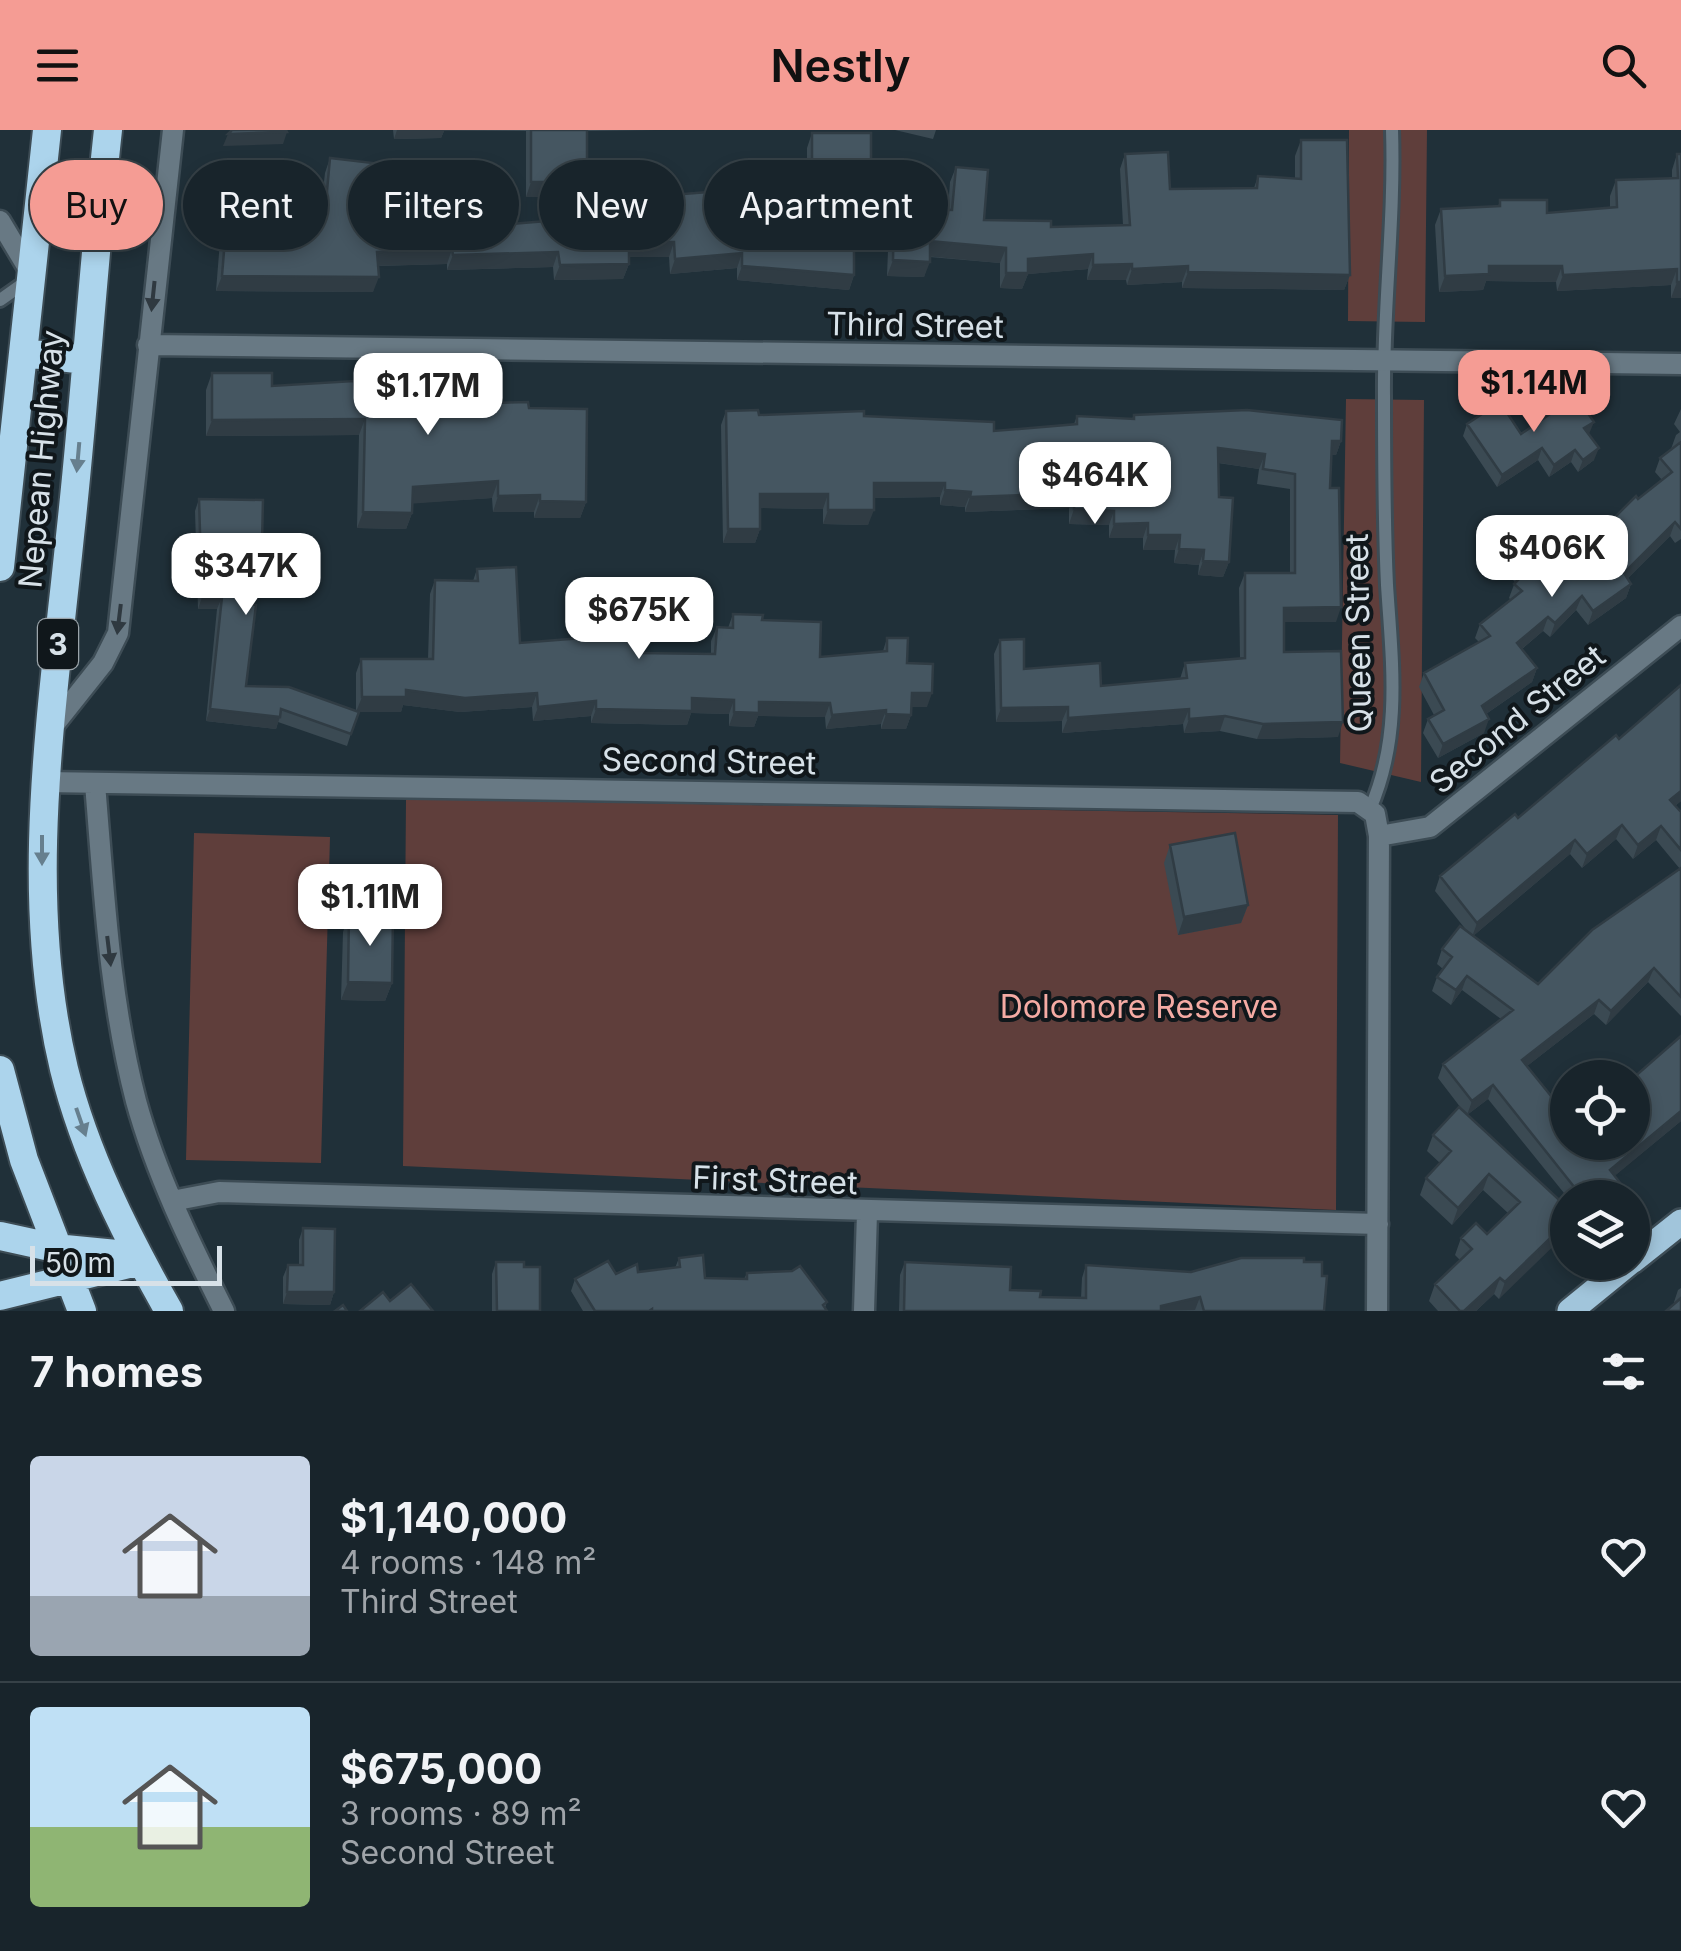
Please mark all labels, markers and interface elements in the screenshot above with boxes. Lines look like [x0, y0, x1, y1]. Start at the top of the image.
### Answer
icon: menu [30, 38, 85, 93]
text: Nestly [770, 38, 911, 93]
icon: search [1596, 38, 1651, 93]
chip: Buy [30, 160, 163, 250]
chip: Rent [183, 160, 328, 250]
chip: Filters [348, 160, 519, 250]
chip: New [539, 160, 684, 250]
chip: Apartment [704, 160, 948, 250]
one-way arrow [145, 281, 161, 313]
street label: Third Street [826, 304, 1004, 346]
street label: Nepean Highway [10, 328, 72, 590]
pin: $1.14M [1453, 350, 1615, 435]
pin: $1.17M [347, 353, 509, 438]
text: $1.14M [1480, 363, 1588, 402]
text: $1.17M [376, 366, 480, 405]
one-way arrow [69, 441, 85, 473]
pin: $464K [1025, 442, 1165, 527]
text: $464K [1041, 455, 1149, 494]
pin: $406K [1482, 515, 1622, 600]
text: $406K [1498, 528, 1606, 567]
pin: $347K [176, 533, 316, 618]
street label: Queen Street [1337, 533, 1379, 733]
text: $347K [194, 546, 298, 585]
pin: $675K [569, 577, 709, 662]
text: $675K [587, 590, 691, 629]
one-way arrow [110, 604, 126, 636]
road number: 3 [38, 619, 78, 669]
street label: Second Street [1421, 636, 1613, 802]
street label: Second Street [601, 740, 817, 782]
one-way arrow [34, 834, 50, 866]
pin: $1.11M [289, 864, 451, 949]
text: $1.11M [320, 877, 420, 916]
one-way arrow [101, 935, 117, 967]
park label: Dolomore Reserve [1000, 987, 1278, 1026]
map controls [1550, 1060, 1650, 1280]
button: locate [1550, 1060, 1650, 1160]
one-way arrow [74, 1107, 89, 1137]
street label: First Street [692, 1158, 858, 1202]
button: layers [1550, 1180, 1650, 1280]
scale bar [30, 1241, 222, 1286]
text: 50 m [45, 1246, 112, 1280]
icon: filters [1596, 1344, 1651, 1399]
text: 7 homes [30, 1346, 203, 1397]
text: $1,140,000 [340, 1492, 567, 1543]
icon: home [110, 1496, 230, 1616]
icon: heart [1596, 1529, 1651, 1584]
text: 4 rooms · 148 m² [340, 1543, 596, 1582]
text: Third Street [340, 1582, 518, 1621]
text: $675,000 [340, 1743, 542, 1794]
icon: home [110, 1747, 230, 1867]
icon: heart [1596, 1780, 1651, 1835]
text: 3 rooms · 89 m² [340, 1794, 582, 1833]
text: Second Street [340, 1833, 554, 1872]

